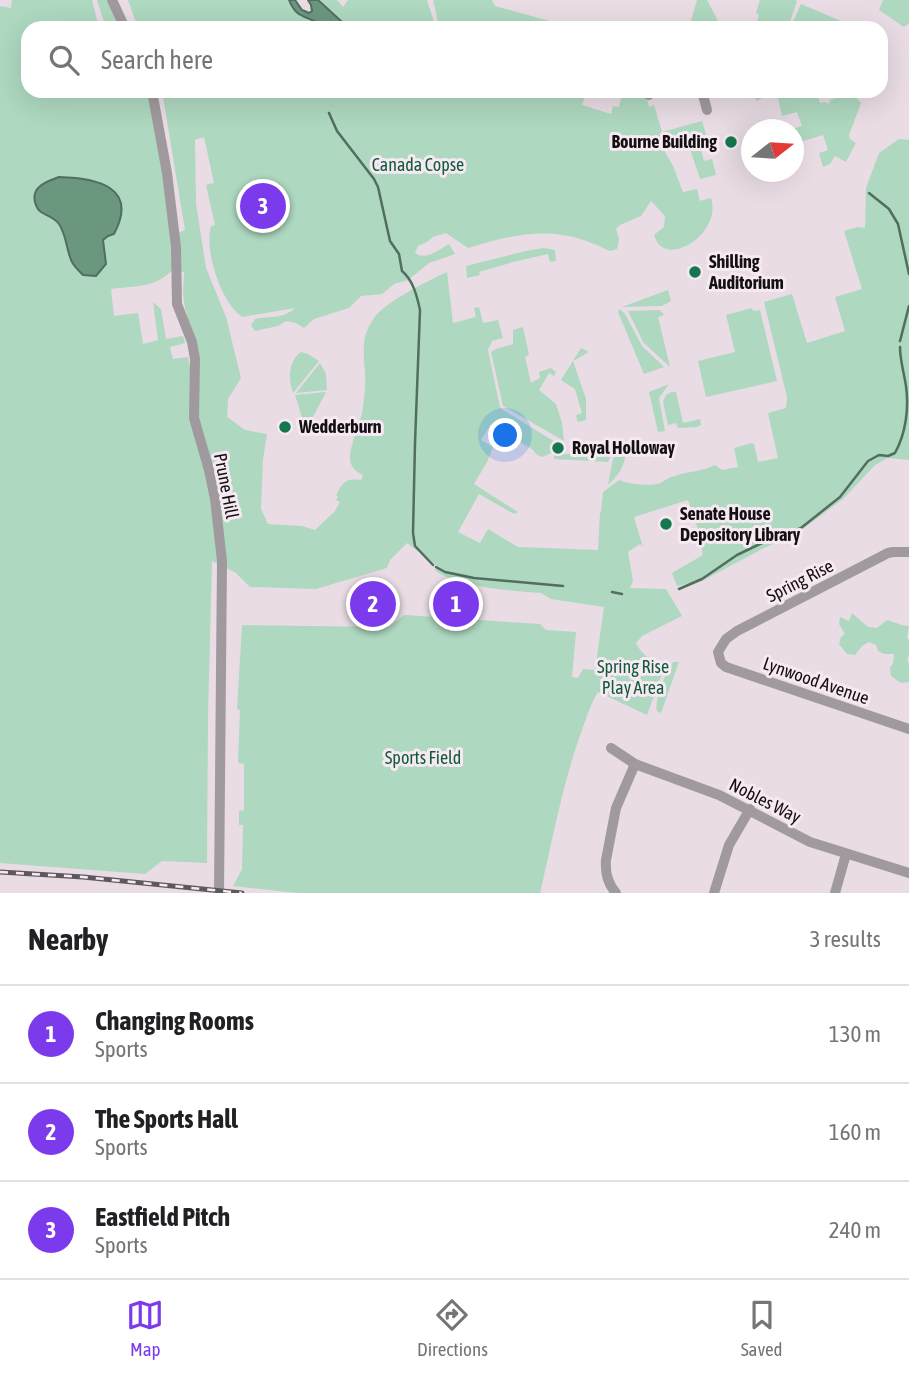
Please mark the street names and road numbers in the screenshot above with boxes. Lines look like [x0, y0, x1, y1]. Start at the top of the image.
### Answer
street label: Prune Hill [210, 451, 243, 521]
street label: Spring Rise [763, 555, 837, 606]
street label: Lynwood Avenue [760, 653, 872, 709]
street label: Nobles Way [726, 774, 805, 828]

